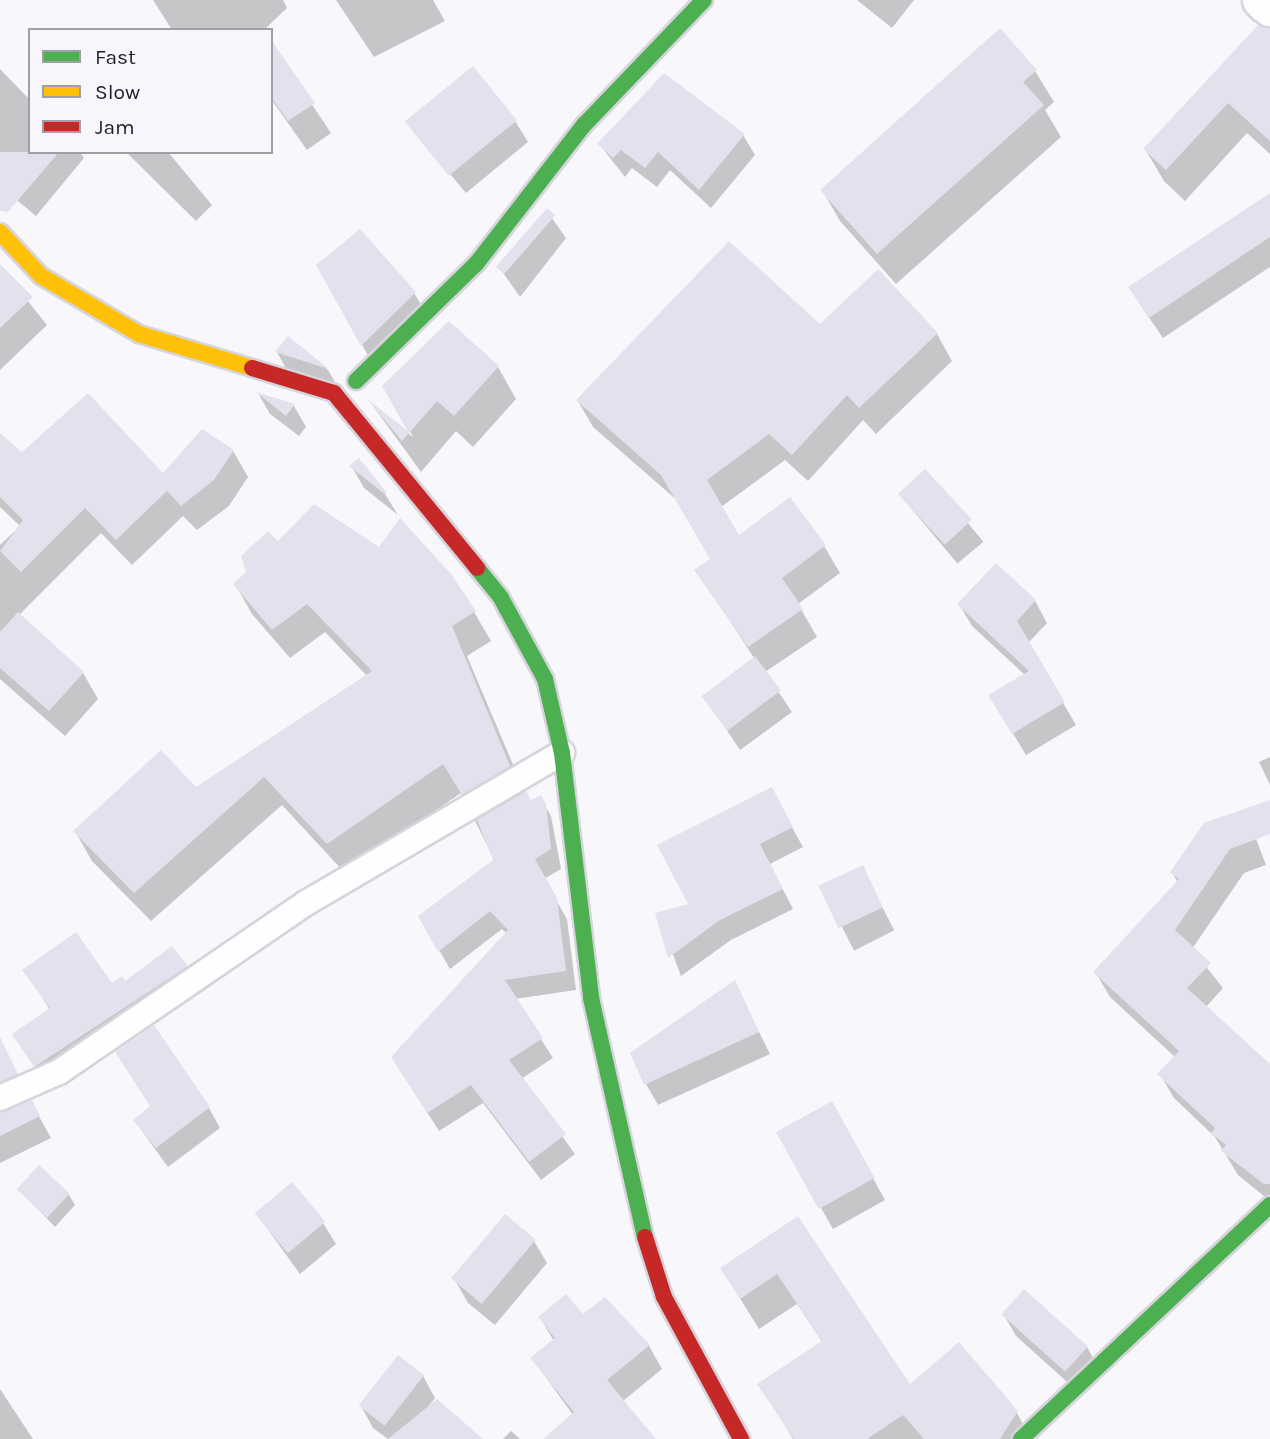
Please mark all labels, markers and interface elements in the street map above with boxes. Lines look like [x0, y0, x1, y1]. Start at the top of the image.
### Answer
legend [28, 28, 273, 154]
text: Fast [95, 45, 136, 69]
text: Slow [95, 80, 140, 104]
text: Jam [95, 115, 135, 139]

